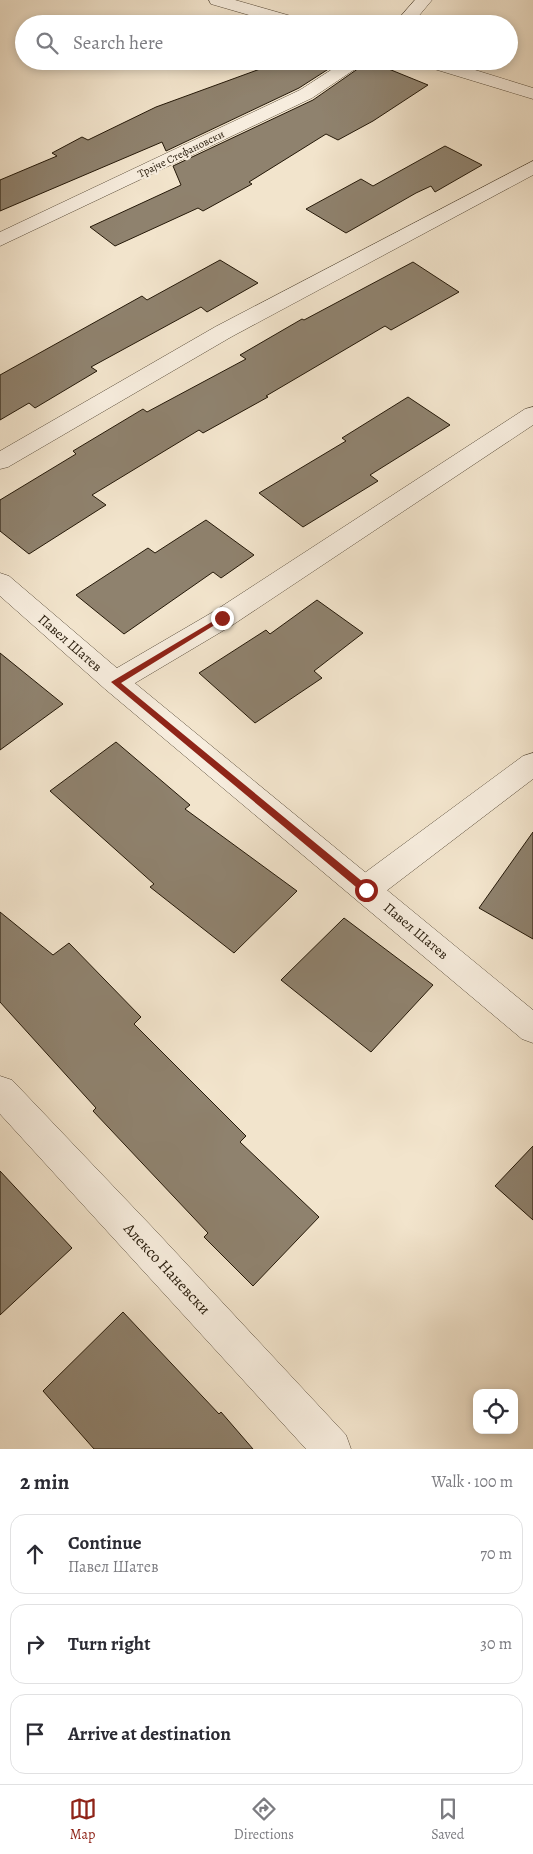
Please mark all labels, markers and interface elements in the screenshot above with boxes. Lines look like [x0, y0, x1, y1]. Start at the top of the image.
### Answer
search box [15, 15, 518, 70]
icon: search [33, 29, 61, 57]
text: Search here [73, 30, 163, 56]
street label: Трајче Стефановски [135, 127, 227, 181]
route end [211, 607, 234, 630]
street label: Павел Шатев [34, 610, 106, 676]
route start [355, 879, 378, 902]
street label: Павел Шатев [380, 898, 453, 964]
street label: Алексо Наневски [118, 1217, 215, 1320]
map controls [473, 1389, 518, 1434]
button: locate [473, 1389, 518, 1434]
text: 2 min [20, 1468, 69, 1496]
text: Walk · 100 m [432, 1471, 513, 1493]
text: Continue [68, 1530, 142, 1556]
icon: ahead [21, 1540, 49, 1568]
text: 70 m [480, 1543, 512, 1565]
text: Павел Шатев [68, 1556, 159, 1578]
icon: right [21, 1630, 49, 1658]
text: Turn right [68, 1631, 150, 1657]
text: 30 m [480, 1633, 512, 1655]
icon: arrive [21, 1720, 49, 1748]
text: Arrive at destination [68, 1721, 231, 1747]
tab: Map [69, 1795, 97, 1844]
tab: Directions [234, 1795, 294, 1844]
tab: Saved [431, 1795, 464, 1844]

